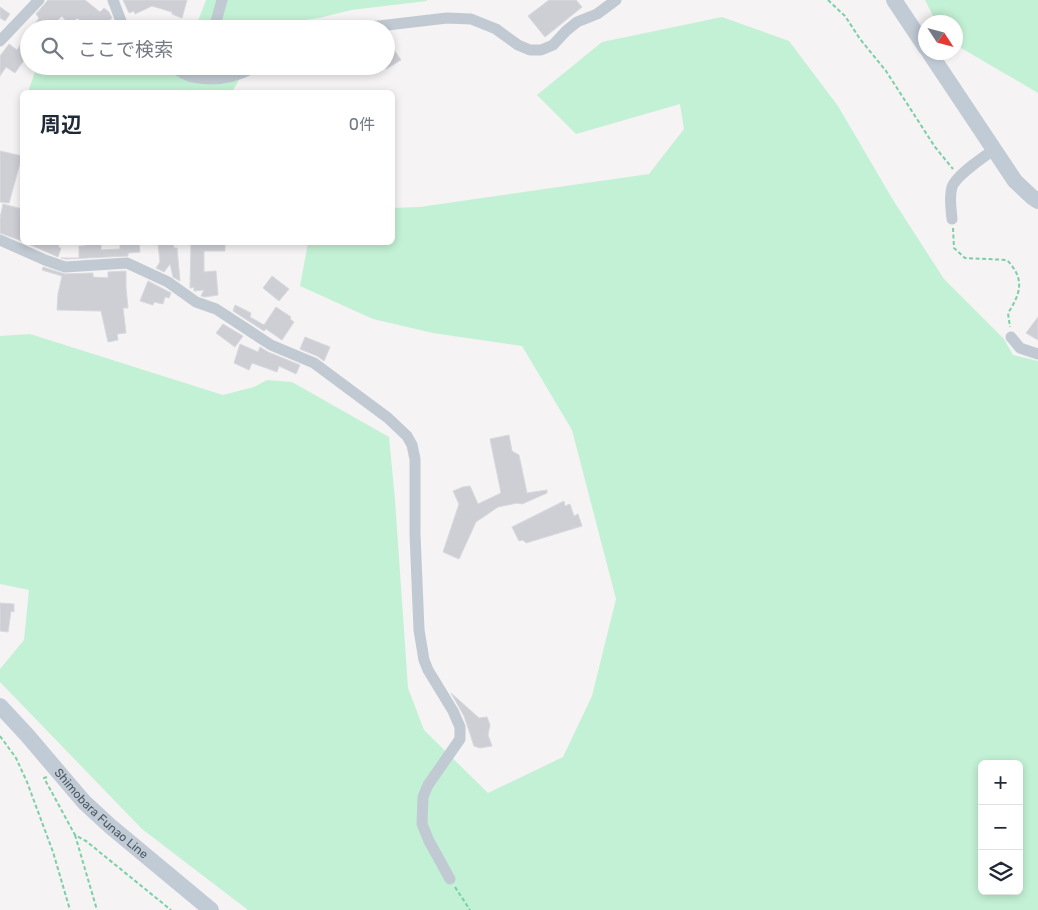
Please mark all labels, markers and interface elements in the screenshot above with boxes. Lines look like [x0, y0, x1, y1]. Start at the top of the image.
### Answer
north arrow [918, 15, 963, 60]
search box [20, 20, 395, 75]
icon: search [38, 34, 66, 62]
text: ここで検索 [78, 38, 173, 61]
text: 周辺 [40, 112, 82, 137]
text: 0件 [349, 115, 375, 134]
map controls [978, 760, 1023, 895]
button: + [978, 760, 1023, 805]
street label: Shimobara Funao Line [52, 766, 151, 862]
button: − [978, 805, 1023, 850]
button: layers [978, 850, 1023, 895]

